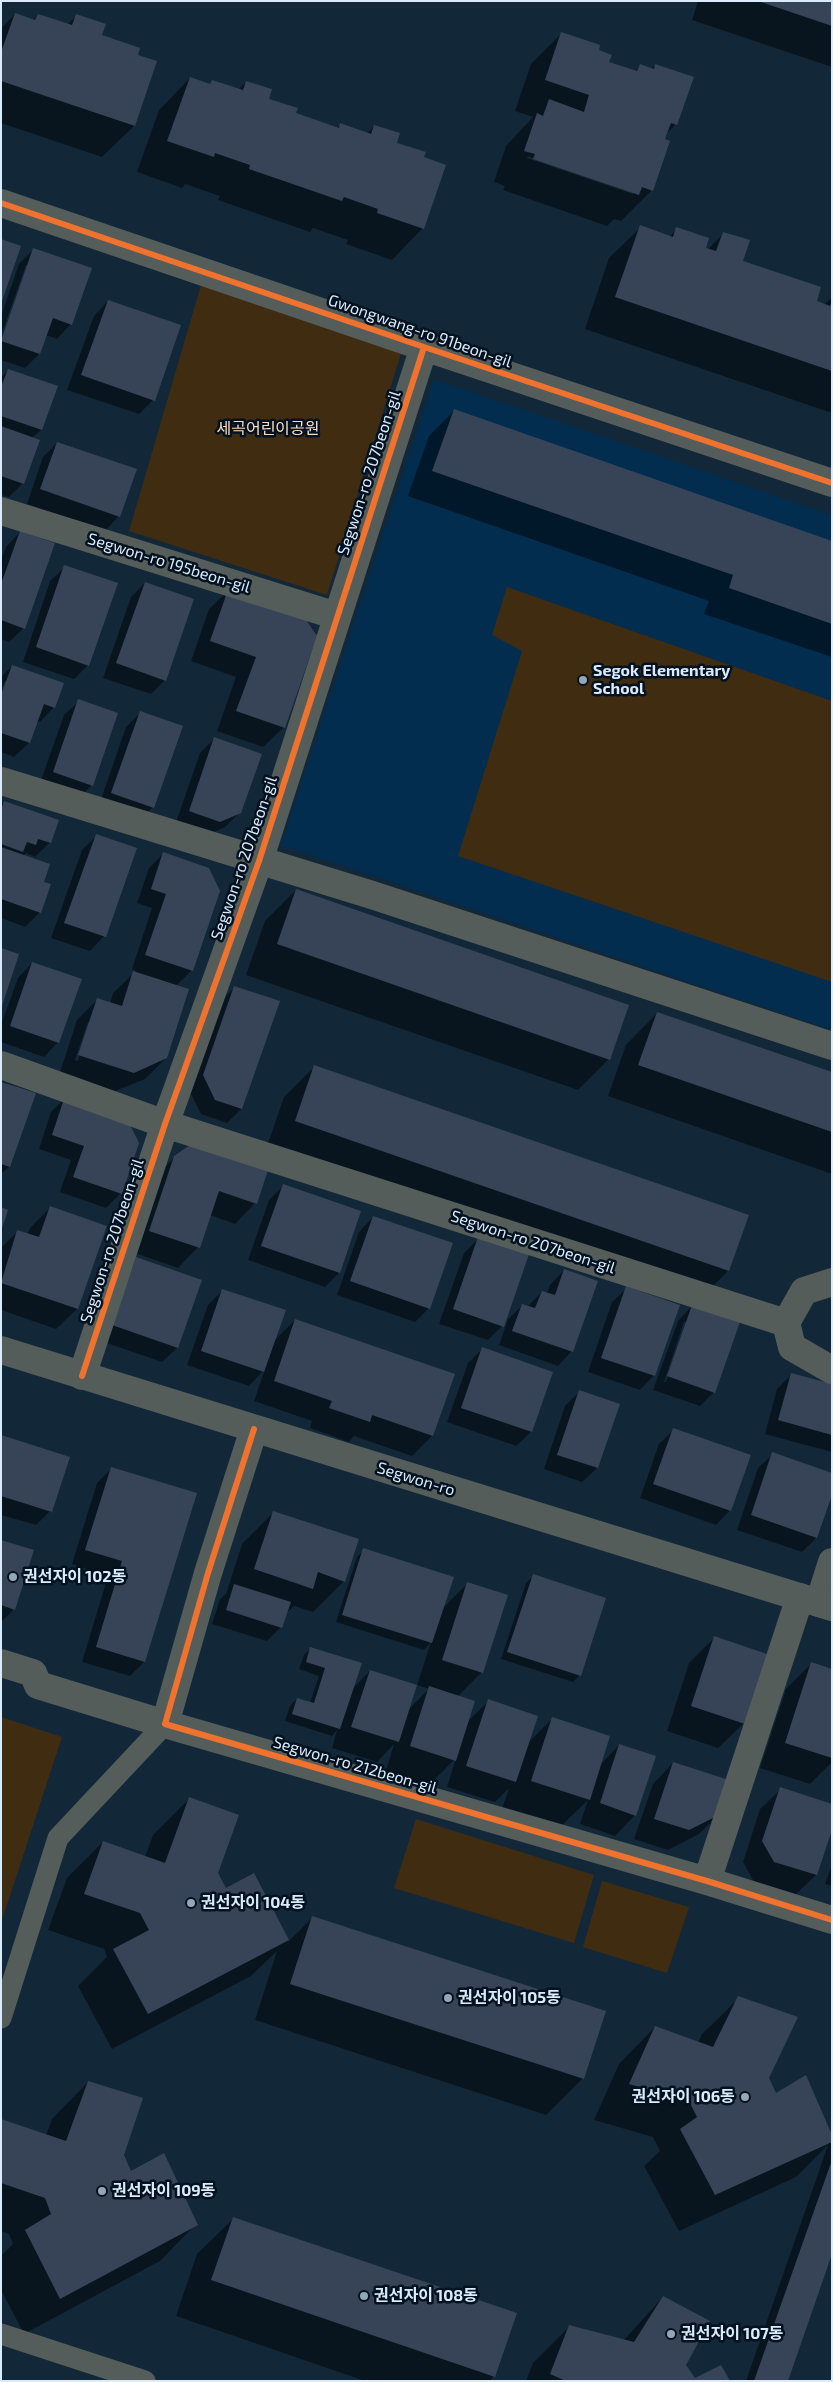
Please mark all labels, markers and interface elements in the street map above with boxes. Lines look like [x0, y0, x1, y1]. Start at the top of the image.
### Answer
street label: Gwongwang-ro 91beon-gil [326, 290, 514, 372]
street label: Segwon-ro 207beon-gil [333, 388, 405, 558]
park label: 세곡어린이공원 [216, 419, 320, 439]
street label: Segwon-ro 195beon-gil [85, 529, 253, 597]
place label: Segok Elementary School [593, 661, 730, 699]
marker: Segok Elementary School [577, 674, 589, 686]
street label: Segwon-ro 207beon-gil [207, 774, 281, 942]
street label: Segwon-ro 207beon-gil [76, 1156, 148, 1326]
street label: Segwon-ro 207beon-gil [448, 1206, 618, 1278]
street label: Segwon-ro [375, 1458, 457, 1500]
place label: 권선자이 102동 [23, 1567, 126, 1587]
marker: 권선자이 102동 [7, 1571, 19, 1583]
street label: Segwon-ro 212beon-gil [271, 1732, 439, 1798]
place label: 권선자이 104동 [201, 1893, 305, 1913]
marker: 권선자이 104동 [185, 1897, 197, 1909]
place label: 권선자이 105동 [458, 1988, 561, 2008]
marker: 권선자이 105동 [442, 1992, 454, 2004]
place label: 권선자이 106동 [631, 2087, 735, 2107]
marker: 권선자이 106동 [739, 2091, 751, 2103]
place label: 권선자이 109동 [112, 2181, 216, 2201]
marker: 권선자이 109동 [96, 2185, 108, 2197]
place label: 권선자이 108동 [374, 2286, 478, 2306]
marker: 권선자이 108동 [358, 2290, 370, 2302]
place label: 권선자이 107동 [681, 2324, 784, 2344]
marker: 권선자이 107동 [665, 2328, 677, 2340]

